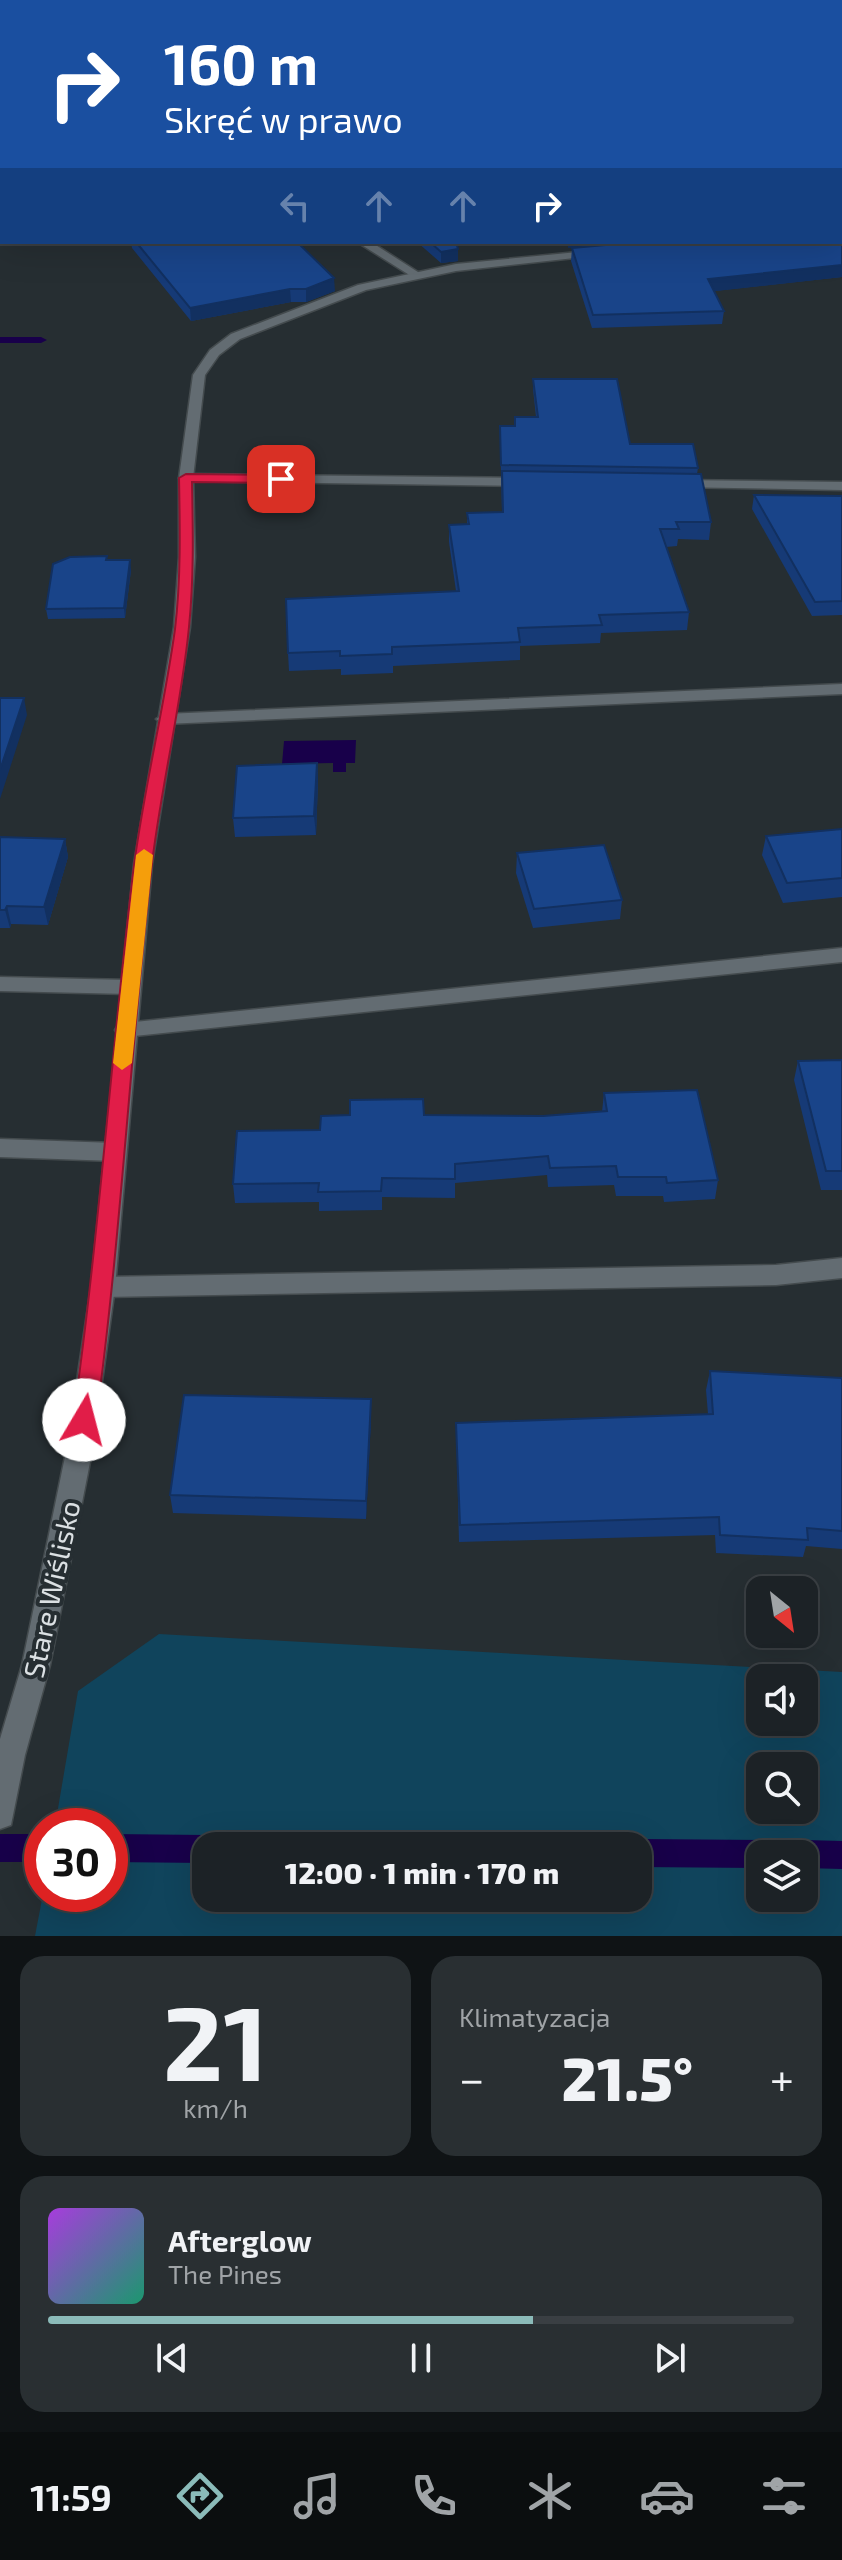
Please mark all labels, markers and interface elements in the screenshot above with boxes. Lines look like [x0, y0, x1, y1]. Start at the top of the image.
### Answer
text: 160 m [164, 29, 318, 96]
icon: right [32, 32, 136, 136]
text: Skręć w prawo [164, 97, 403, 140]
icon: left [273, 184, 317, 228]
icon: ahead [357, 184, 401, 228]
icon: ahead [441, 184, 485, 228]
icon: right [525, 184, 569, 228]
pin [247, 445, 315, 513]
icon: arrive [259, 457, 303, 501]
position arrow [42, 1378, 126, 1462]
street label: Stare Wiślisko [16, 1497, 86, 1681]
north arrow [746, 1576, 818, 1648]
map controls [746, 1576, 818, 1912]
button: sound [746, 1664, 818, 1736]
button: search [746, 1752, 818, 1824]
speed limit sign: 30 [24, 1808, 128, 1912]
button: layers [746, 1840, 818, 1912]
text: 12:00 · 1 min · 170 m [285, 1854, 559, 1890]
text: 21 [163, 1977, 268, 2102]
text: Klimatyzacja [459, 2001, 610, 2032]
text: 21.5° [562, 2041, 693, 2113]
text: − [459, 2051, 485, 2104]
text: + [770, 2051, 794, 2104]
text: km/h [183, 2092, 248, 2123]
text: Afterglow [168, 2222, 312, 2258]
text: The Pines [168, 2258, 282, 2289]
icon: previous [150, 2336, 194, 2380]
icon: pause [399, 2336, 443, 2380]
icon: next [648, 2336, 692, 2380]
icon: directions [172, 2468, 228, 2524]
icon: music [289, 2468, 345, 2524]
icon: phone [406, 2468, 462, 2524]
icon: climate [522, 2468, 578, 2524]
icon: car [639, 2468, 695, 2524]
icon: filters [756, 2468, 812, 2524]
text: 11:59 [30, 2475, 112, 2518]

